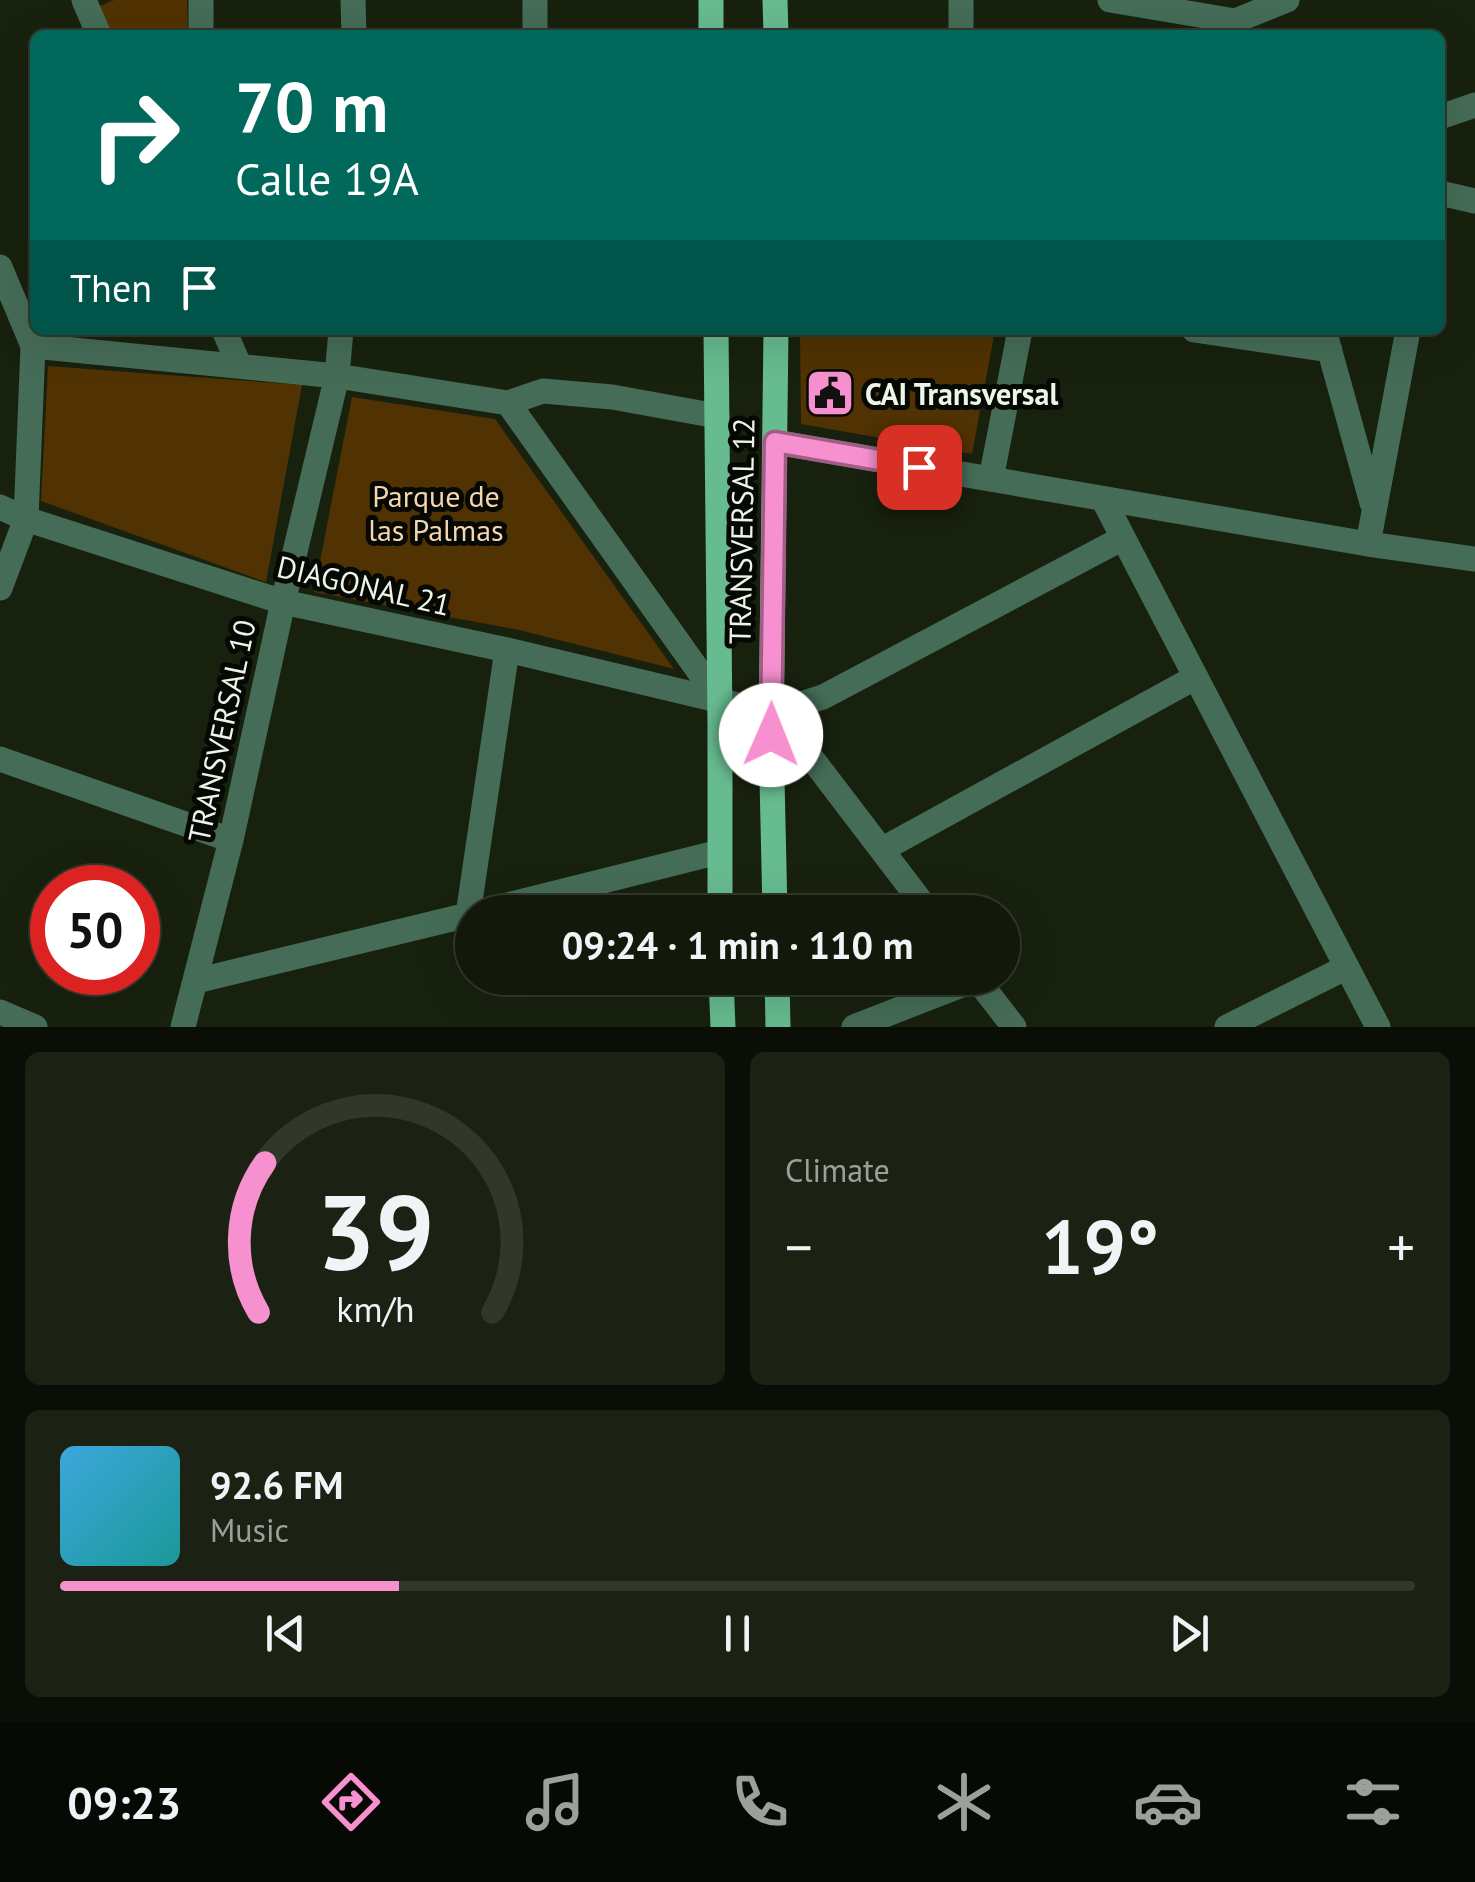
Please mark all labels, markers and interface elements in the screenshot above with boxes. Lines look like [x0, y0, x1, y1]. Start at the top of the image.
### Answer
text: 70 m [235, 61, 388, 151]
icon: right [70, 70, 200, 200]
text: Calle 19A [235, 149, 419, 207]
icon: arrive [172, 260, 227, 315]
text: Then [70, 263, 152, 312]
public building icon: CAI Transversal [804, 367, 856, 419]
place label: CAI Transversal [865, 374, 1058, 413]
street label: TRANSVERSAL 12 [720, 417, 762, 645]
pin [877, 425, 962, 510]
icon: arrive [892, 440, 947, 495]
park label: Parque de las Palmas [368, 476, 504, 549]
street label: DIAGONAL 21 [274, 546, 454, 624]
street label: TRANSVERSAL 10 [178, 616, 264, 846]
position arrow [719, 683, 823, 787]
speed limit sign: 50 [30, 865, 160, 995]
text: 09:24 · 1 min · 110 m [562, 920, 913, 969]
text: Climate [785, 1149, 890, 1191]
text: 39 [316, 1164, 434, 1299]
text: 19° [1041, 1198, 1159, 1295]
text: − [785, 1211, 813, 1282]
text: + [1387, 1211, 1415, 1282]
text: km/h [336, 1286, 414, 1332]
text: 92.6 FM [210, 1460, 343, 1509]
text: Music [210, 1509, 289, 1551]
icon: previous [258, 1606, 313, 1661]
icon: pause [710, 1606, 765, 1661]
icon: next [1162, 1606, 1217, 1661]
icon: directions [316, 1767, 386, 1837]
icon: music [520, 1767, 590, 1837]
icon: phone [725, 1767, 795, 1837]
icon: climate [929, 1767, 999, 1837]
icon: car [1133, 1767, 1203, 1837]
icon: filters [1338, 1767, 1408, 1837]
text: 09:23 [67, 1773, 181, 1831]

